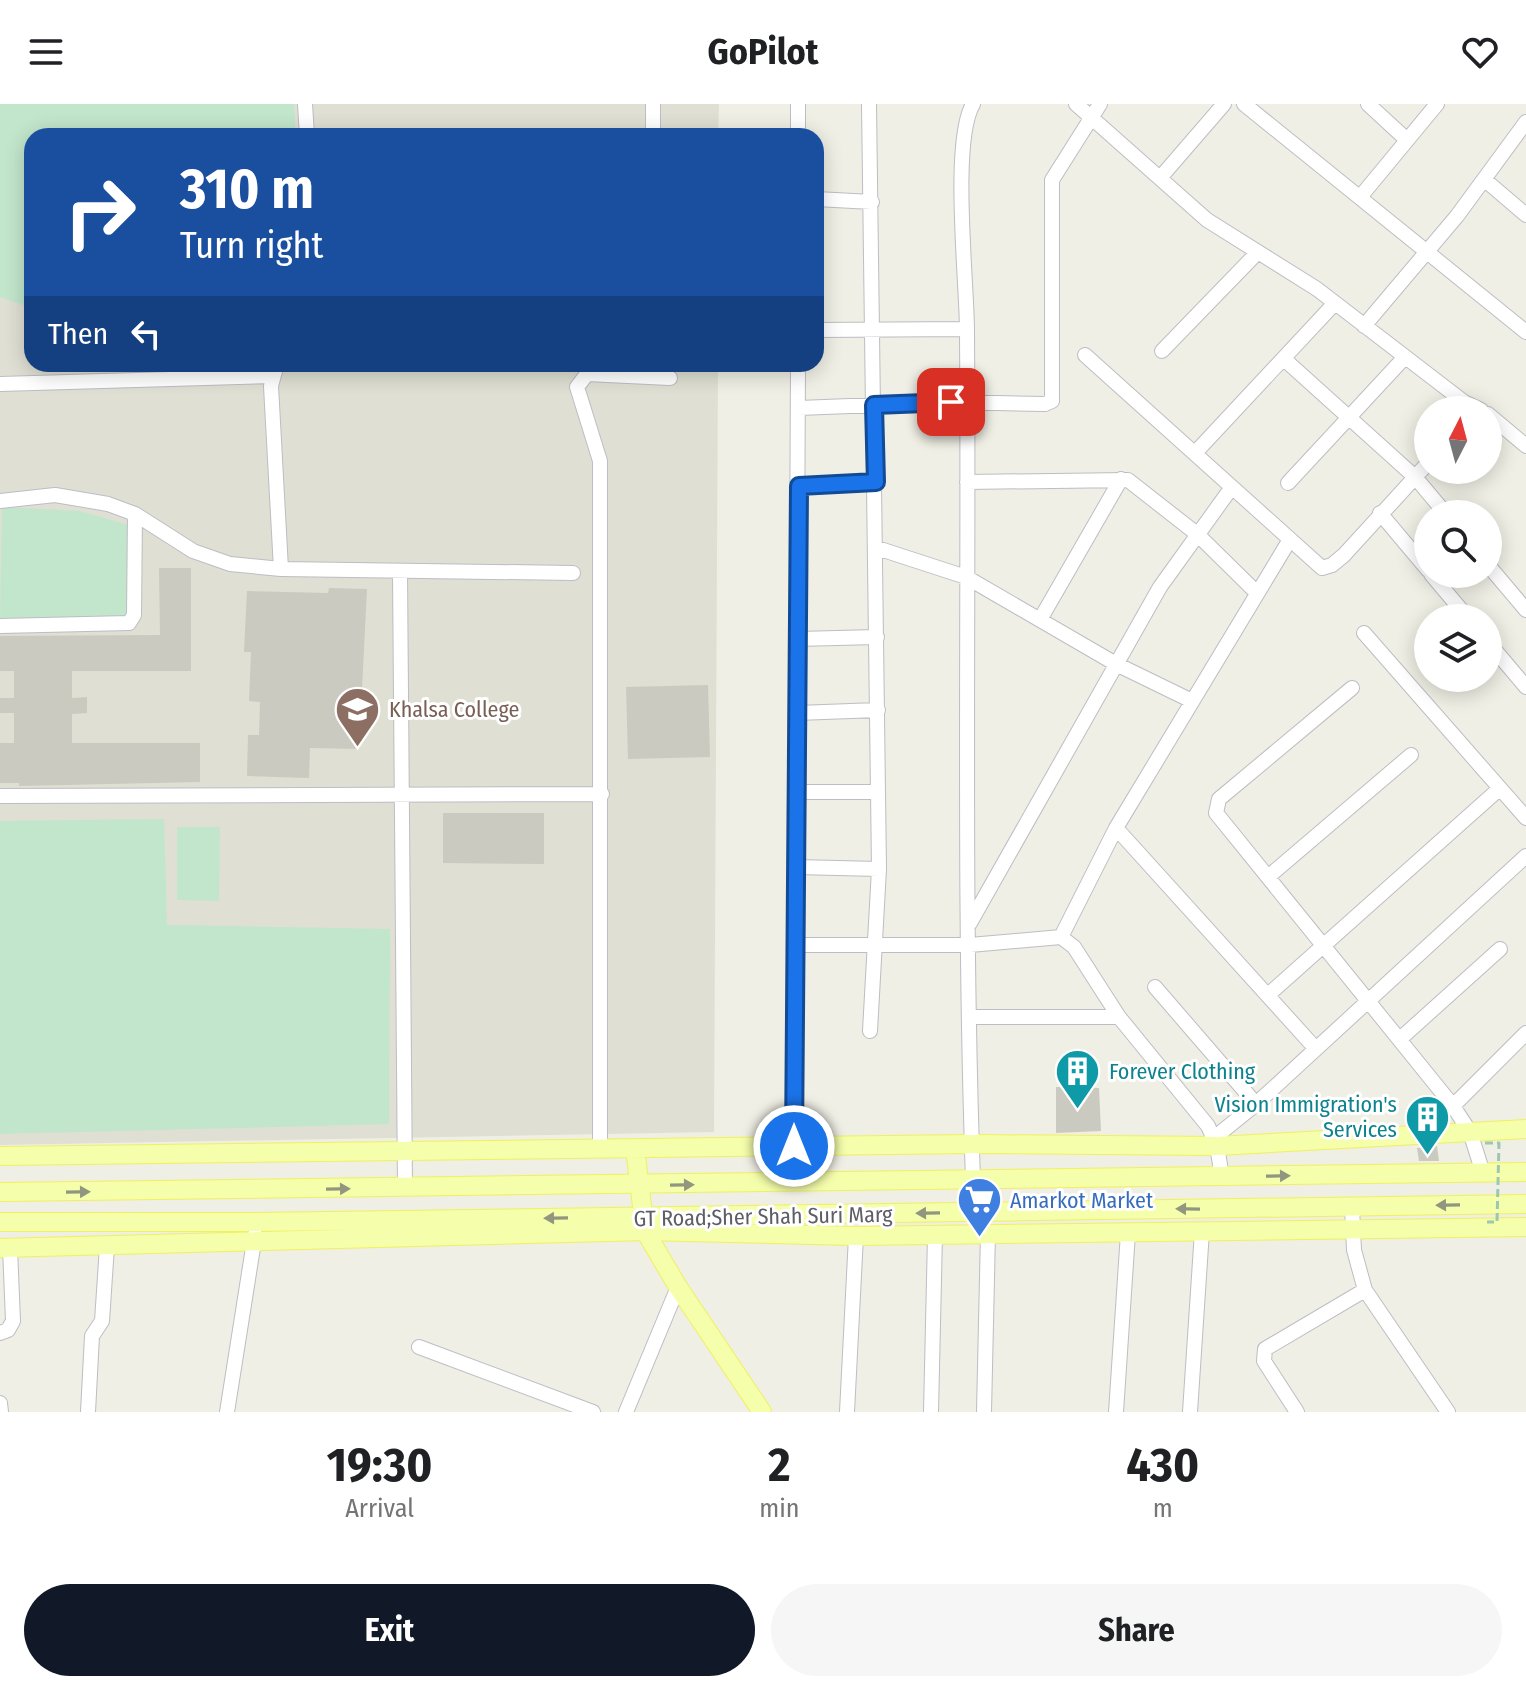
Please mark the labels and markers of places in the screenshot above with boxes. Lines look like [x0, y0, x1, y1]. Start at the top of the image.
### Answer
pin [917, 368, 985, 436]
school or university icon: Khalsa College [334, 685, 382, 748]
place label: Khalsa College [389, 696, 519, 723]
building icon: Forever Clothing [1054, 1047, 1102, 1110]
place label: Forever Clothing [1109, 1058, 1256, 1085]
place label: Vision Immigration's Services [1214, 1091, 1397, 1143]
building icon: Vision Immigration's Services [1404, 1093, 1452, 1156]
supermarket icon: Amarkot Market [955, 1176, 1003, 1239]
place label: Amarkot Market [1010, 1187, 1154, 1214]

